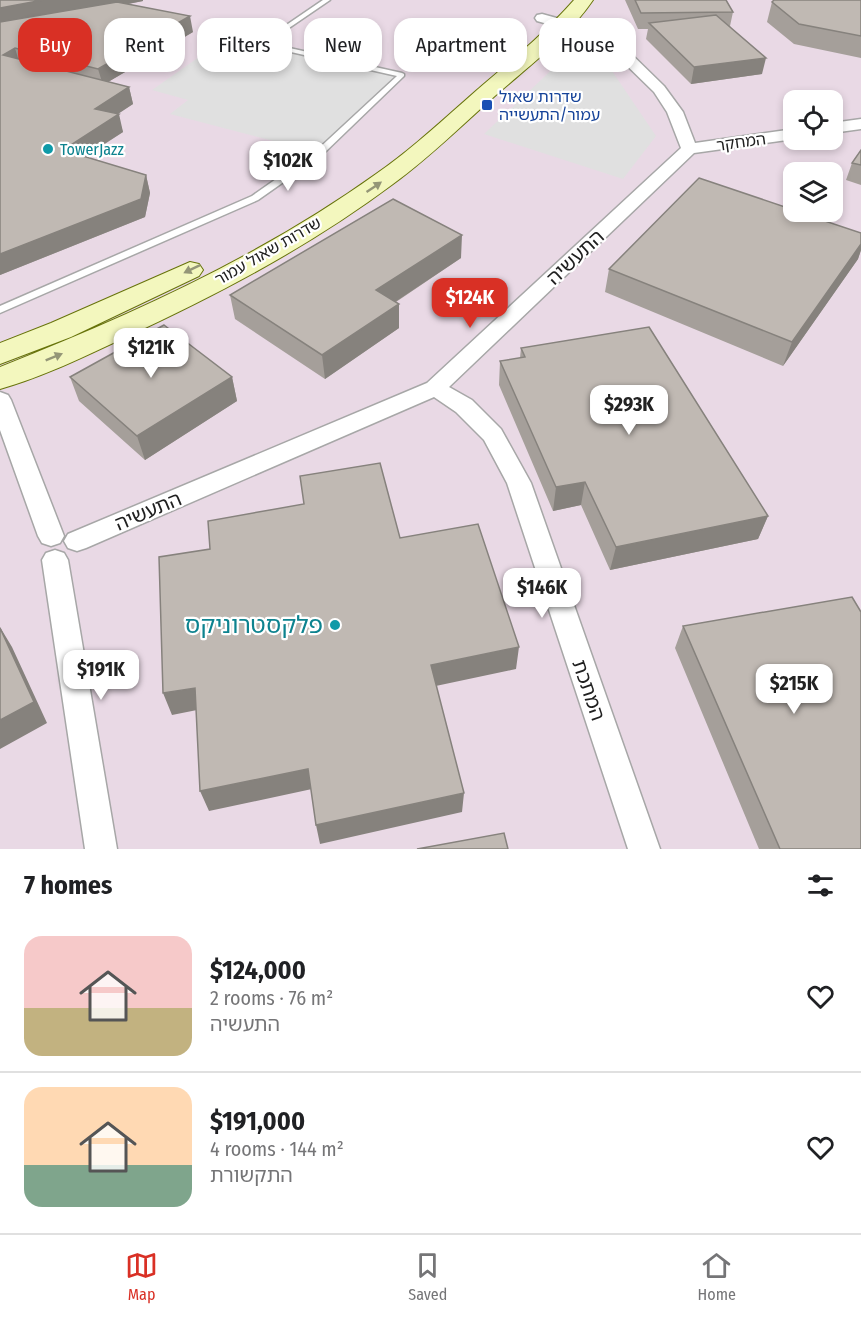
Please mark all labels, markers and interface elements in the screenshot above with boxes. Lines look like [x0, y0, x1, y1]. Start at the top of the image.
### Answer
chip: Buy [18, 18, 92, 72]
chip: Rent [104, 18, 185, 72]
chip: Filters [197, 18, 292, 72]
chip: New [304, 18, 382, 72]
chip: Apartment [394, 18, 527, 72]
chip: House [539, 18, 636, 72]
place label: שדרות שאול עמור/התעשייה [499, 87, 600, 124]
map controls [783, 90, 843, 222]
button: locate [783, 90, 843, 150]
marker: שדרות שאול עמור/התעשייה [480, 98, 494, 112]
street label: המחקר [715, 129, 767, 155]
place label: TowerJazz [60, 140, 124, 159]
pin: $102K [246, 141, 330, 192]
marker: TowerJazz [41, 142, 55, 156]
text: $102K [263, 148, 313, 172]
button: layers [783, 162, 843, 222]
one-way arrow [366, 182, 382, 193]
street label: שדרות שאול עמור [212, 213, 324, 289]
street label: התעשיה [541, 224, 609, 290]
one-way arrow [184, 265, 201, 274]
pin: $124K [428, 278, 512, 329]
text: $124K [446, 285, 494, 309]
pin: $121K [109, 328, 193, 379]
text: $121K [128, 335, 174, 359]
one-way arrow [46, 352, 64, 362]
pin: $293K [587, 385, 671, 436]
text: $293K [604, 392, 654, 416]
street label: התעשיה [111, 486, 185, 536]
pin: $146K [500, 568, 584, 619]
text: $146K [517, 575, 567, 599]
place label: פלקסטרוניקס [185, 611, 323, 639]
marker: פלקסטרוניקס [328, 618, 342, 632]
pin: $191K [59, 650, 143, 701]
street label: המתכת [567, 656, 611, 724]
text: $191K [77, 657, 125, 681]
pin: $215K [752, 664, 836, 715]
text: $215K [770, 671, 818, 695]
icon: filters [804, 869, 837, 902]
text: 7 homes [24, 870, 112, 901]
text: $124,000 [210, 955, 306, 986]
icon: home [72, 960, 144, 1032]
icon: heart [804, 980, 837, 1013]
text: 2 rooms · 76 m² [210, 986, 333, 1010]
text: התעשיה [210, 1012, 280, 1036]
text: $191,000 [210, 1106, 305, 1137]
icon: home [72, 1111, 144, 1183]
icon: heart [804, 1131, 837, 1164]
text: 4 rooms · 144 m² [210, 1137, 344, 1161]
text: התקשורת [210, 1163, 293, 1187]
tab: Map [125, 1249, 158, 1304]
tab: Saved [408, 1249, 447, 1304]
tab: Home [698, 1249, 736, 1304]

